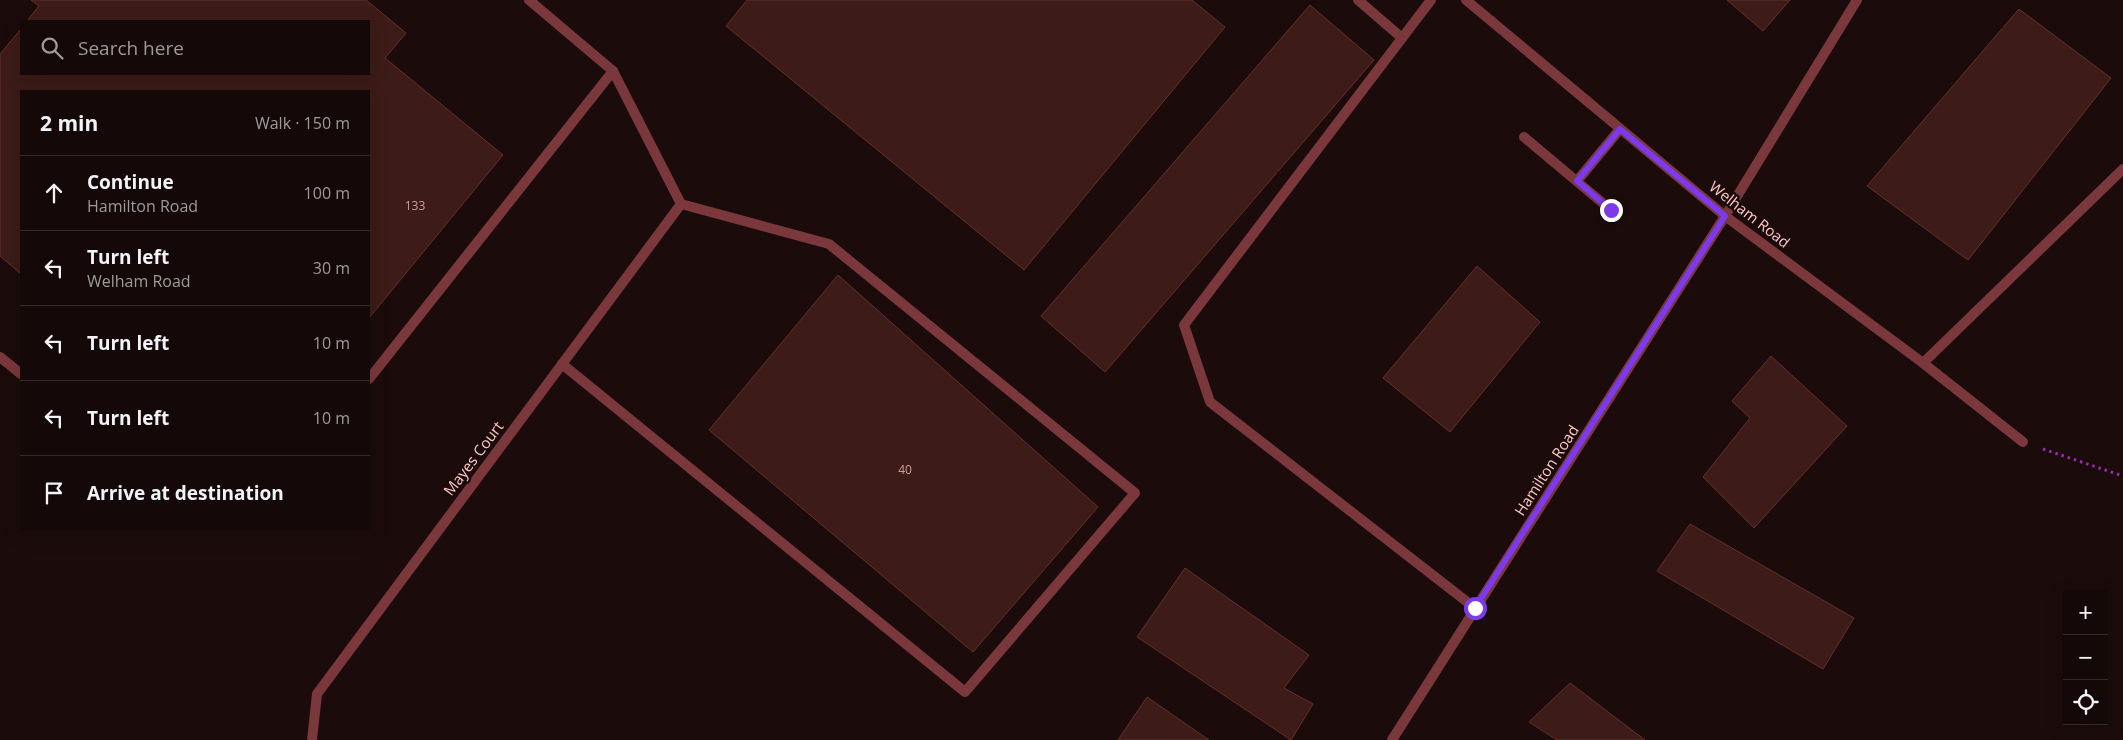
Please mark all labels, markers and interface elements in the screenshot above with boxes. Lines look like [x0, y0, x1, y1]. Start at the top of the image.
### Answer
search box [20, 20, 370, 75]
icon: search [38, 34, 66, 62]
text: Search here [78, 35, 184, 61]
text: 2 min [40, 109, 98, 137]
text: Walk · 150 m [255, 112, 350, 134]
text: Continue [87, 169, 174, 195]
street label: Welham Road [1706, 176, 1794, 252]
icon: ahead [40, 179, 68, 207]
text: 100 m [304, 182, 350, 204]
text: Hamilton Road [87, 195, 198, 217]
house number: 133 [405, 197, 425, 214]
route end [1600, 199, 1623, 222]
text: Turn left [87, 244, 169, 270]
icon: left [40, 254, 68, 282]
text: 30 m [313, 257, 350, 279]
text: Welham Road [87, 270, 191, 292]
icon: left [40, 329, 68, 357]
text: Turn left [87, 330, 169, 356]
text: 10 m [313, 332, 350, 354]
icon: left [40, 404, 68, 432]
text: Turn left [87, 405, 169, 431]
text: 10 m [313, 407, 350, 429]
street label: Mayes Court [439, 417, 507, 499]
street label: Hamilton Road [1509, 421, 1583, 519]
house number: 40 [898, 461, 912, 478]
icon: arrive [40, 479, 68, 507]
text: Arrive at destination [87, 480, 284, 506]
map controls [2063, 590, 2108, 725]
button: + [2063, 590, 2108, 635]
route start [1464, 597, 1487, 620]
button: − [2063, 635, 2108, 680]
button: locate [2063, 680, 2108, 725]

